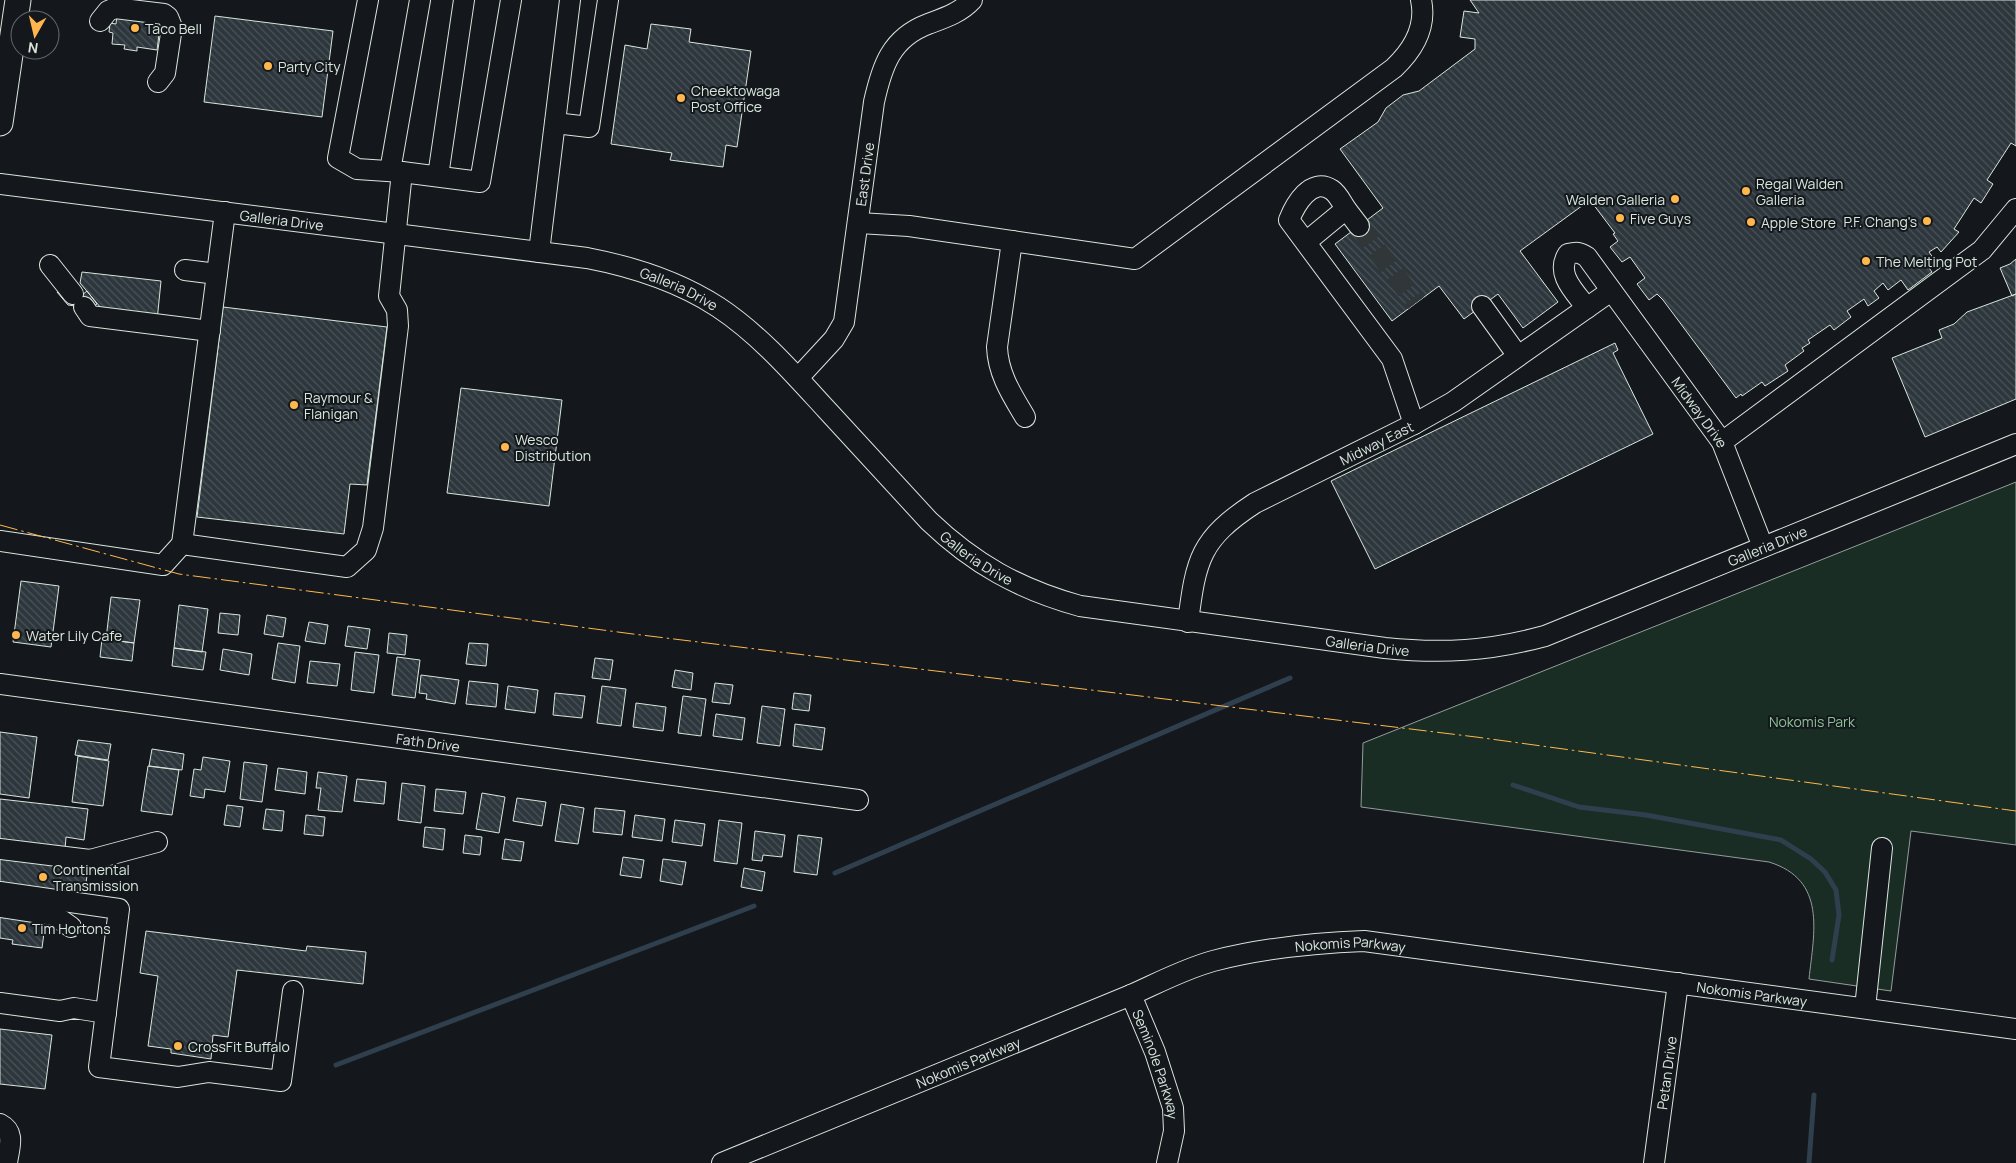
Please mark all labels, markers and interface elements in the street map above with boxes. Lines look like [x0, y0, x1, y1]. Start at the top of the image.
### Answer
north arrow [10, 10, 60, 60]
place label: Taco Bell [145, 19, 202, 38]
marker: Taco Bell [129, 22, 141, 34]
text: N [27, 38, 39, 58]
place label: Party City [278, 57, 341, 76]
marker: Party City [262, 60, 274, 72]
place label: Cheektowaga Post Office [691, 81, 780, 116]
marker: Cheektowaga Post Office [675, 92, 687, 104]
street label: East Drive [850, 141, 878, 207]
place label: Regal Walden Galleria [1756, 174, 1843, 209]
marker: Regal Walden Galleria [1740, 185, 1752, 197]
place label: Walden Galleria [1566, 190, 1665, 209]
marker: Walden Galleria [1669, 193, 1681, 205]
street label: Galleria Drive [239, 205, 325, 234]
place label: Five Guys [1630, 209, 1691, 228]
marker: Five Guys [1614, 212, 1626, 224]
place label: P.F. Chang's [1844, 212, 1917, 231]
place label: Apple Store [1761, 213, 1836, 232]
marker: P.F. Chang's [1921, 215, 1933, 227]
marker: Apple Store [1745, 216, 1757, 228]
place label: The Melting Pot [1876, 252, 1978, 271]
marker: The Melting Pot [1860, 255, 1872, 267]
street label: Galleria Drive [638, 262, 722, 314]
street label: Midway Drive [1668, 373, 1733, 450]
place label: Raymour & Flanigan [304, 388, 373, 423]
marker: Raymour & Flanigan [288, 399, 300, 411]
street label: Midway East [1336, 416, 1417, 469]
place label: Wesco Distribution [515, 430, 591, 465]
marker: Wesco Distribution [499, 441, 511, 453]
street label: Galleria Drive [1725, 521, 1810, 570]
street label: Galleria Drive [936, 526, 1016, 589]
place label: Water Lily Cafe [26, 626, 122, 645]
marker: Water Lily Cafe [10, 629, 22, 641]
street label: Galleria Drive [1325, 630, 1410, 660]
park label: Nokomis Park [1769, 712, 1856, 731]
street label: Fath Drive [395, 728, 461, 756]
place label: Continental Transmission [53, 860, 139, 895]
marker: Continental Transmission [37, 871, 49, 883]
place label: Tim Hortons [32, 919, 110, 938]
marker: Tim Hortons [16, 922, 28, 934]
street label: Nokomis Parkway [1294, 931, 1408, 956]
street label: Nokomis Parkway [1695, 976, 1809, 1010]
street label: Seminole Parkway [1129, 1006, 1183, 1120]
street label: Nokomis Parkway [913, 1032, 1024, 1092]
street label: Petan Drive [1652, 1035, 1680, 1111]
place label: CrossFit Buffalo [188, 1037, 290, 1056]
marker: CrossFit Buffalo [172, 1040, 184, 1052]

